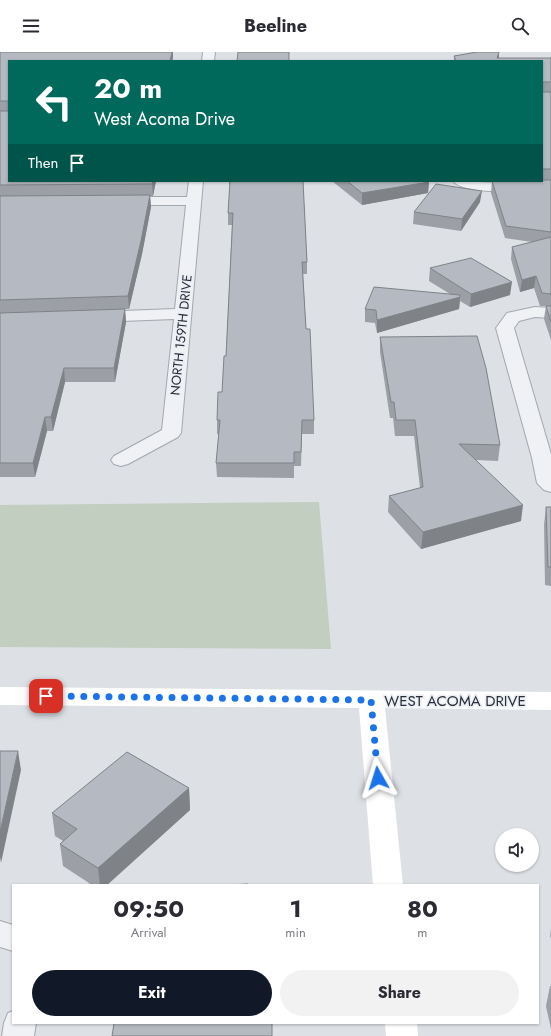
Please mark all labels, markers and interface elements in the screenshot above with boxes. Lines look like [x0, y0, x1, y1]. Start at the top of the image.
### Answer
text: Beeline [244, 13, 307, 39]
icon: menu [20, 15, 42, 37]
icon: search [509, 15, 531, 37]
text: 20 m [94, 68, 162, 109]
icon: left [28, 76, 80, 128]
text: West Acoma Drive [94, 106, 235, 132]
text: Then [28, 152, 58, 174]
icon: arrive [66, 152, 88, 174]
street label: NORTH 159TH DRIVE [165, 274, 197, 396]
pin [29, 679, 63, 713]
icon: arrive [35, 685, 57, 707]
street label: WEST ACOMA DRIVE [384, 690, 526, 712]
position arrow [357, 757, 399, 799]
map controls [495, 828, 539, 872]
button: sound [495, 828, 539, 872]
text: 09:50 [113, 891, 184, 926]
text: 1 [289, 891, 302, 926]
text: 80 [407, 891, 438, 926]
text: Arrival [131, 923, 167, 942]
text: min [285, 923, 306, 942]
text: m [417, 923, 427, 942]
button: Exit [32, 970, 272, 1016]
button: Share [280, 970, 519, 1016]

